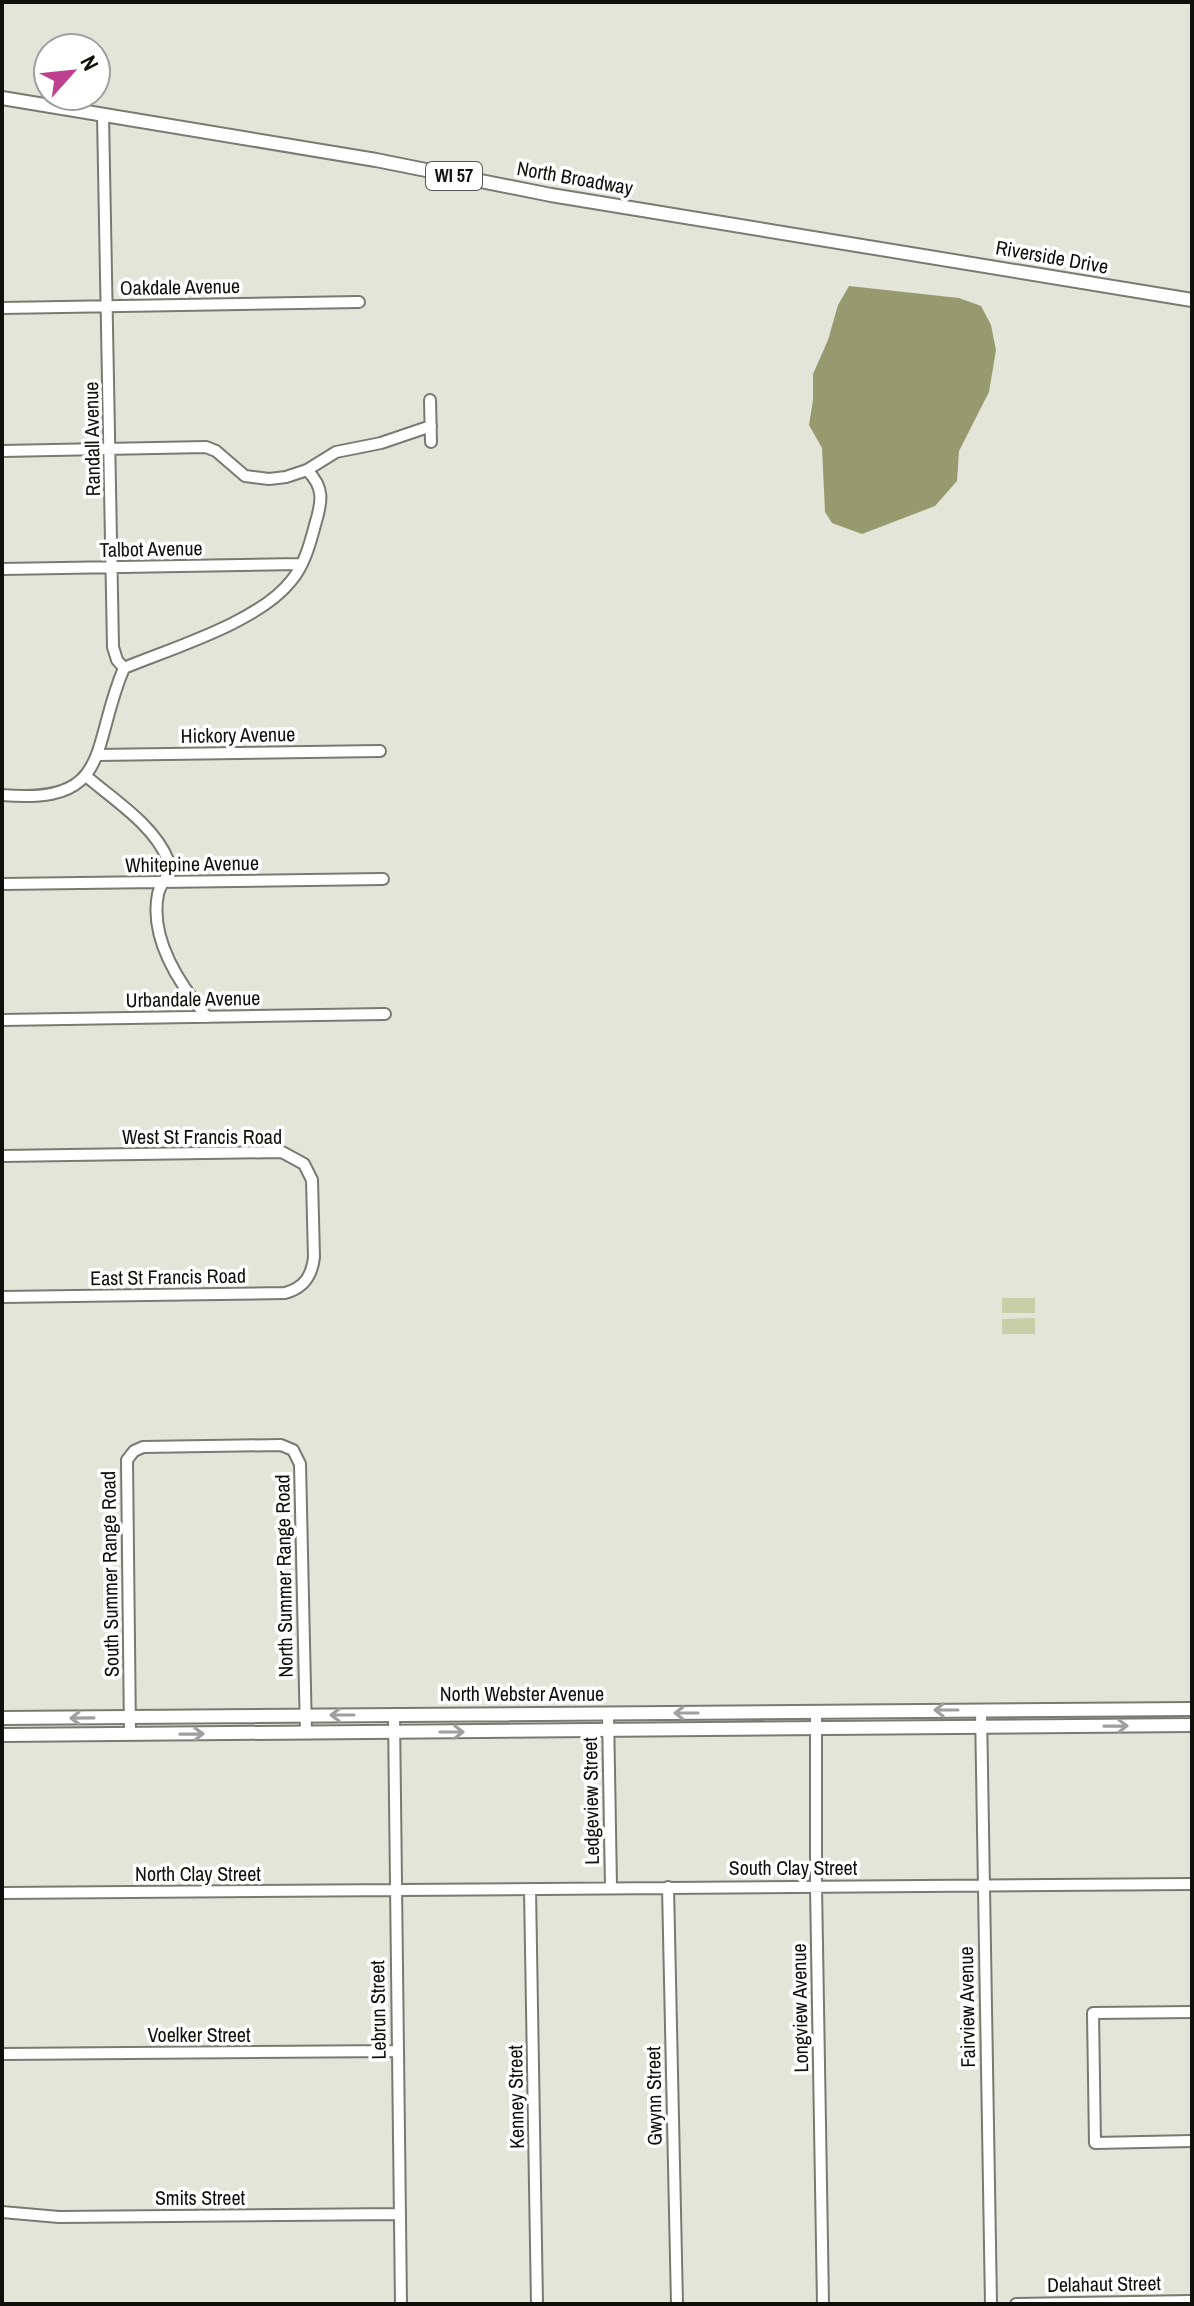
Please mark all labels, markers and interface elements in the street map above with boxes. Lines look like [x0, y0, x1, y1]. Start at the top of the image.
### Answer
north arrow [32, 32, 112, 112]
text: N [73, 50, 106, 76]
street label: North Broadway [515, 154, 636, 201]
road number: WI 57 [426, 162, 482, 190]
street label: Riverside Drive [994, 233, 1111, 280]
street label: Oakdale Avenue [120, 272, 240, 301]
street label: Randall Avenue [77, 381, 106, 497]
street label: Talbot Avenue [99, 534, 203, 563]
street label: Hickory Avenue [180, 720, 296, 749]
street label: Whitepine Avenue [125, 849, 259, 878]
street label: Urbandale Avenue [125, 984, 261, 1013]
street label: West St Francis Road [122, 1123, 282, 1150]
street label: East St Francis Road [90, 1262, 246, 1291]
street label: South Summer Range Road [94, 1471, 125, 1677]
street label: North Summer Range Road [268, 1474, 299, 1678]
street label: North Webster Avenue [440, 1680, 604, 1707]
one-way arrow [933, 1703, 960, 1718]
one-way arrow [673, 1705, 700, 1720]
one-way arrow [329, 1708, 356, 1723]
one-way arrow [69, 1710, 96, 1726]
one-way arrow [1102, 1718, 1129, 1734]
one-way arrow [438, 1724, 465, 1740]
one-way arrow [178, 1726, 205, 1742]
street label: Ledgeview Street [576, 1737, 605, 1865]
street label: South Clay Street [729, 1854, 858, 1881]
street label: North Clay Street [135, 1860, 261, 1887]
street label: Longview Avenue [785, 1943, 814, 2073]
street label: Fairview Avenue [952, 1946, 981, 2068]
street label: Lebrun Street [363, 1960, 392, 2060]
street label: Voelker Street [147, 2021, 251, 2048]
street label: Kenney Street [501, 2044, 530, 2149]
street label: Gwynn Street [639, 2046, 668, 2146]
street label: Smits Street [155, 2184, 246, 2211]
street label: Delahaut Street [1047, 2269, 1162, 2298]

